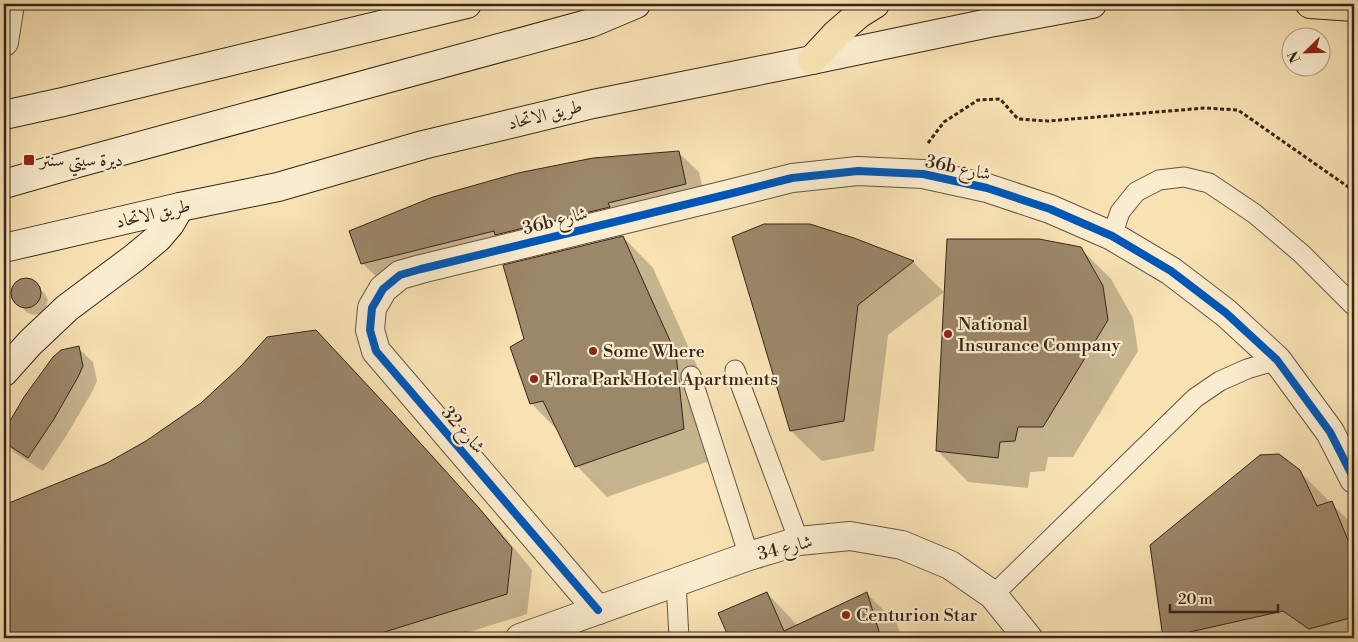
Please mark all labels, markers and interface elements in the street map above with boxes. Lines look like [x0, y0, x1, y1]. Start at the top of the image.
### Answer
north arrow [1280, 28, 1330, 78]
text: N [1285, 48, 1305, 65]
street label: طريق الاتحاد [505, 95, 585, 135]
place label: ديرة سيتي سنتر [38, 149, 123, 177]
street label: 36b شارع [923, 150, 993, 189]
marker: ديرة سيتي سنتر [22, 153, 36, 167]
street label: طريق الاتحاد [113, 194, 193, 234]
street label: 36b شارع [520, 202, 591, 243]
place label: National Insurance Company [958, 313, 1120, 357]
marker: National Insurance Company [942, 328, 954, 340]
place label: Some Where [603, 340, 705, 363]
marker: Some Where [587, 345, 599, 357]
place label: Flora Park Hotel Apartments [544, 368, 778, 391]
marker: Flora Park Hotel Apartments [528, 373, 540, 385]
street label: شارع 32 [434, 402, 490, 460]
street label: شارع 34 [755, 530, 816, 569]
scale bar [1170, 582, 1278, 614]
text: 20 m [1178, 590, 1213, 609]
place label: Centurion Star [856, 604, 978, 627]
marker: Centurion Star [840, 609, 852, 621]

